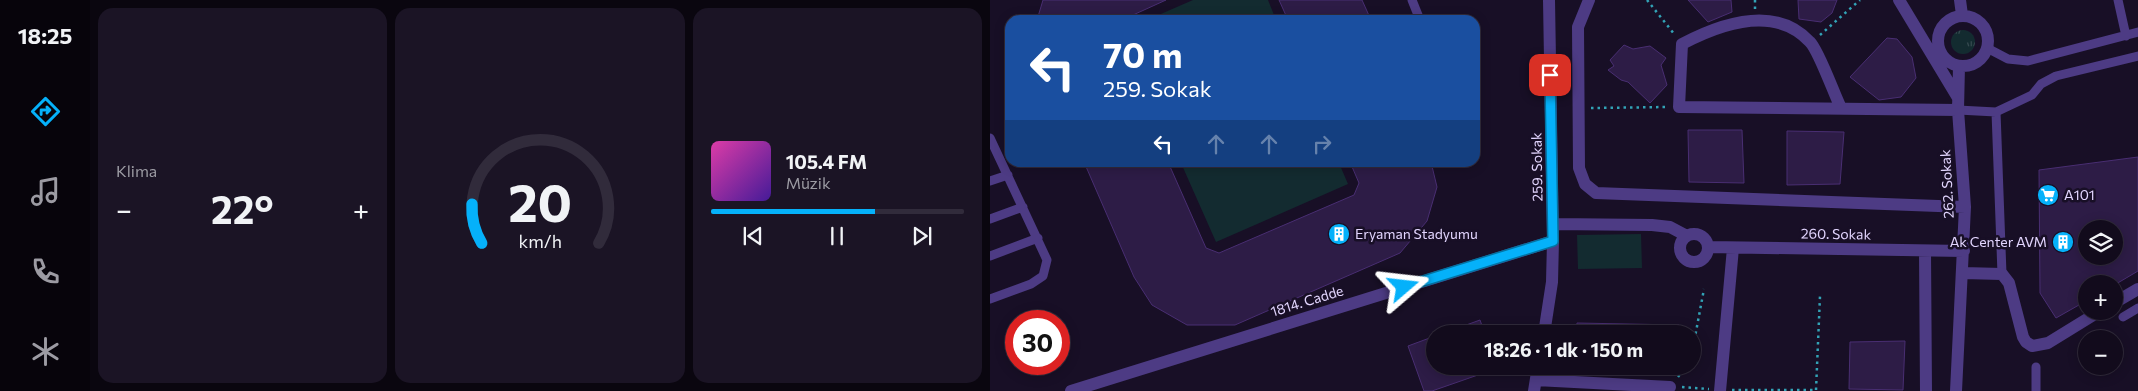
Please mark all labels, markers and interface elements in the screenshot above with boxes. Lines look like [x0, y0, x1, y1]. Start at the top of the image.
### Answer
text: 18:25 [18, 22, 72, 49]
text: 70 m [1103, 32, 1183, 75]
icon: left [1020, 35, 1085, 100]
pin [1529, 54, 1571, 96]
icon: arrive [1536, 61, 1564, 89]
text: 259. Sokak [1103, 75, 1212, 102]
icon: directions [28, 94, 63, 129]
icon: left [1149, 130, 1177, 158]
icon: ahead [1202, 130, 1230, 158]
icon: ahead [1255, 130, 1283, 158]
icon: right [1308, 130, 1336, 158]
street label: 259. Sokak [1527, 132, 1546, 202]
street label: 262. Sokak [1936, 149, 1957, 219]
text: 105.4 FM [786, 150, 867, 173]
text: Klima [116, 161, 157, 180]
text: 20 [508, 169, 572, 233]
text: Müzik [786, 173, 831, 192]
icon: music [28, 174, 63, 209]
supermarket icon: A101 [2036, 183, 2060, 207]
text: 22° [211, 185, 274, 232]
place label: A101 [2064, 186, 2095, 203]
text: − [116, 192, 132, 226]
text: + [353, 192, 369, 226]
map controls [2078, 220, 2123, 375]
button: layers [2078, 220, 2123, 265]
icon: previous [739, 222, 767, 250]
icon: pause [823, 222, 851, 250]
icon: next [908, 222, 936, 250]
building icon: Eryaman Stadyumu [1327, 222, 1351, 246]
street label: 260. Sokak [1801, 224, 1872, 243]
place label: Eryaman Stadyumu [1355, 225, 1478, 242]
text: km/h [518, 230, 562, 252]
building icon: Ak Center AVM [2051, 230, 2075, 254]
place label: Ak Center AVM [1950, 233, 2047, 250]
icon: phone [28, 254, 63, 289]
position arrow [1377, 260, 1429, 312]
button: + [2078, 275, 2123, 320]
street label: 1814. Cadde [1268, 281, 1345, 320]
speed limit sign: 30 [1005, 310, 1070, 375]
button: − [2078, 330, 2123, 375]
icon: climate [28, 334, 63, 369]
text: 18:26 · 1 dk · 150 m [1484, 338, 1643, 361]

